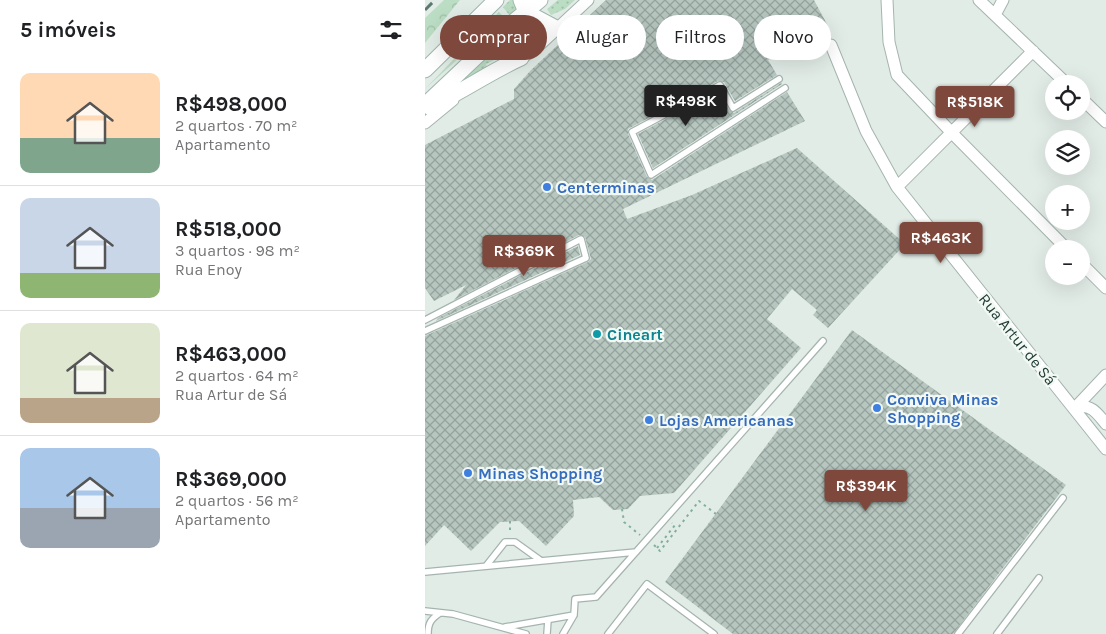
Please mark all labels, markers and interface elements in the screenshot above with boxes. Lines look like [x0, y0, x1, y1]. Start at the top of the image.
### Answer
chip: Comprar [440, 15, 547, 60]
chip: Alugar [557, 15, 646, 60]
chip: Filtros [656, 15, 744, 60]
chip: Novo [754, 15, 831, 60]
icon: filters [377, 16, 405, 44]
text: 5 imóveis [20, 18, 116, 42]
map controls [1045, 75, 1090, 285]
button: locate [1045, 75, 1090, 120]
pin: R$498K [645, 84, 727, 127]
pin: R$518K [934, 86, 1016, 128]
text: R$498K [655, 91, 717, 110]
text: R$498,000 [175, 92, 287, 116]
text: R$518K [946, 92, 1004, 111]
icon: home [60, 93, 120, 153]
text: 2 quartos · 70 m² [175, 116, 298, 135]
button: layers [1045, 130, 1090, 175]
text: Apartamento [175, 135, 271, 154]
place label: Centerminas [557, 178, 655, 197]
marker: Centerminas [541, 181, 553, 193]
button: + [1045, 185, 1090, 230]
text: R$518,000 [175, 217, 281, 241]
icon: home [60, 218, 120, 278]
pin: R$463K [900, 222, 982, 264]
text: R$463K [911, 228, 971, 247]
pin: R$369K [483, 234, 565, 277]
button: − [1045, 240, 1090, 285]
text: 3 quartos · 98 m² [175, 241, 300, 260]
text: R$369K [493, 241, 555, 260]
text: Rua Enoy [175, 260, 242, 279]
street label: Rua Artur de Sá [975, 290, 1060, 389]
place label: Cineart [607, 325, 663, 344]
marker: Cineart [591, 328, 603, 340]
text: R$463,000 [175, 342, 286, 366]
icon: home [60, 343, 120, 403]
text: 2 quartos · 64 m² [175, 366, 299, 385]
text: Rua Artur de Sá [175, 385, 287, 404]
place label: Conviva Minas Shopping [887, 390, 998, 427]
marker: Conviva Minas Shopping [871, 402, 883, 414]
place label: Lojas Americanas [659, 411, 794, 430]
marker: Lojas Americanas [643, 414, 655, 426]
place label: Minas Shopping [478, 464, 602, 483]
text: R$369,000 [175, 467, 287, 491]
marker: Minas Shopping [462, 467, 474, 479]
icon: home [60, 468, 120, 528]
pin: R$394K [825, 470, 907, 512]
text: R$394K [835, 476, 897, 495]
text: 2 quartos · 56 m² [175, 491, 299, 510]
text: Apartamento [175, 510, 271, 529]

